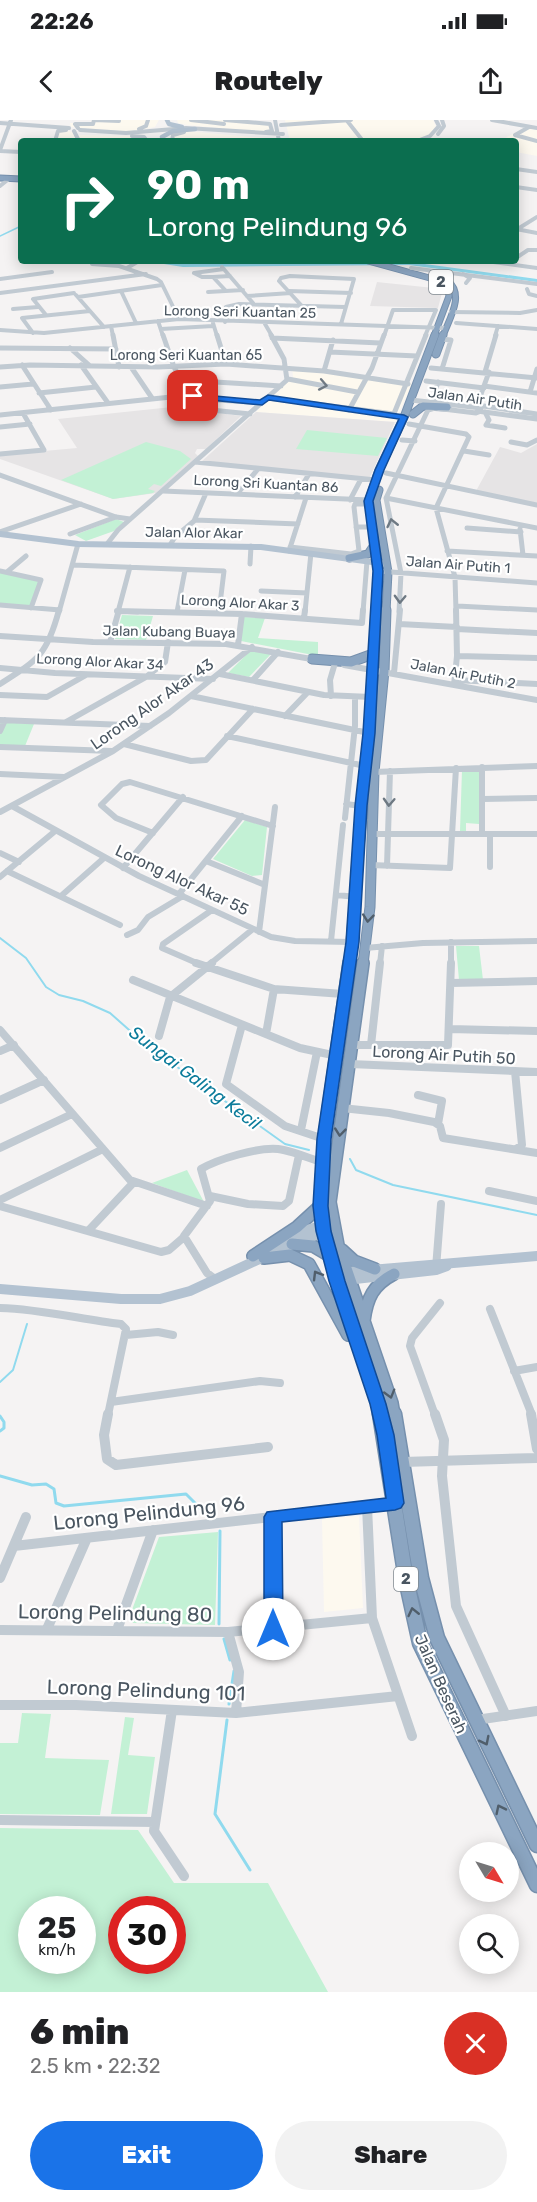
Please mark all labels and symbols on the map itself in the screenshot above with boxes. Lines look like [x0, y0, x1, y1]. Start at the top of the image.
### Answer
road number: 2 [429, 270, 453, 294]
street label: Lorong Seri Kuantan 25 [164, 302, 316, 322]
street label: Lorong Seri Kuantan 65 [110, 347, 262, 364]
pin [167, 370, 218, 421]
one-way arrow [317, 378, 327, 391]
street label: Jalan Air Putih [427, 384, 523, 414]
street label: Lorong Sri Kuantan 86 [193, 472, 339, 496]
one-way arrow [386, 518, 399, 528]
street label: Jalan Alor Akar [145, 524, 244, 542]
street label: Jalan Air Putih 1 [405, 553, 511, 577]
street label: Lorong Alor Akar 3 [180, 591, 300, 615]
one-way arrow [394, 594, 407, 603]
street label: Jalan Kubang Buaya [102, 622, 236, 642]
street label: Lorong Alor Akar 34 [36, 650, 164, 674]
street label: Lorong Alor Akar 43 [87, 654, 217, 754]
street label: Jalan Air Putih 2 [409, 655, 517, 693]
one-way arrow [382, 798, 395, 807]
street label: Lorong Alor Akar 55 [112, 841, 252, 919]
one-way arrow [363, 913, 375, 922]
water label: Sungai Galing Kecil [125, 1021, 266, 1135]
street label: Lorong Air Putih 50 [372, 1042, 516, 1068]
one-way arrow [334, 1127, 347, 1136]
one-way arrow [313, 1271, 324, 1281]
one-way arrow [382, 1389, 395, 1399]
street label: Lorong Pelindung 96 [52, 1491, 246, 1535]
road number: 2 [394, 1567, 418, 1591]
position arrow [241, 1597, 305, 1661]
street label: Lorong Pelindung 80 [18, 1599, 212, 1627]
one-way arrow [407, 1607, 420, 1617]
street label: Jalan Beserah [411, 1631, 471, 1737]
street label: Lorong Pelindung 101 [46, 1675, 246, 1705]
one-way arrow [478, 1735, 490, 1746]
one-way arrow [496, 1805, 507, 1815]
north arrow [459, 1842, 519, 1902]
speed limit sign: 30 [108, 1896, 186, 1974]

